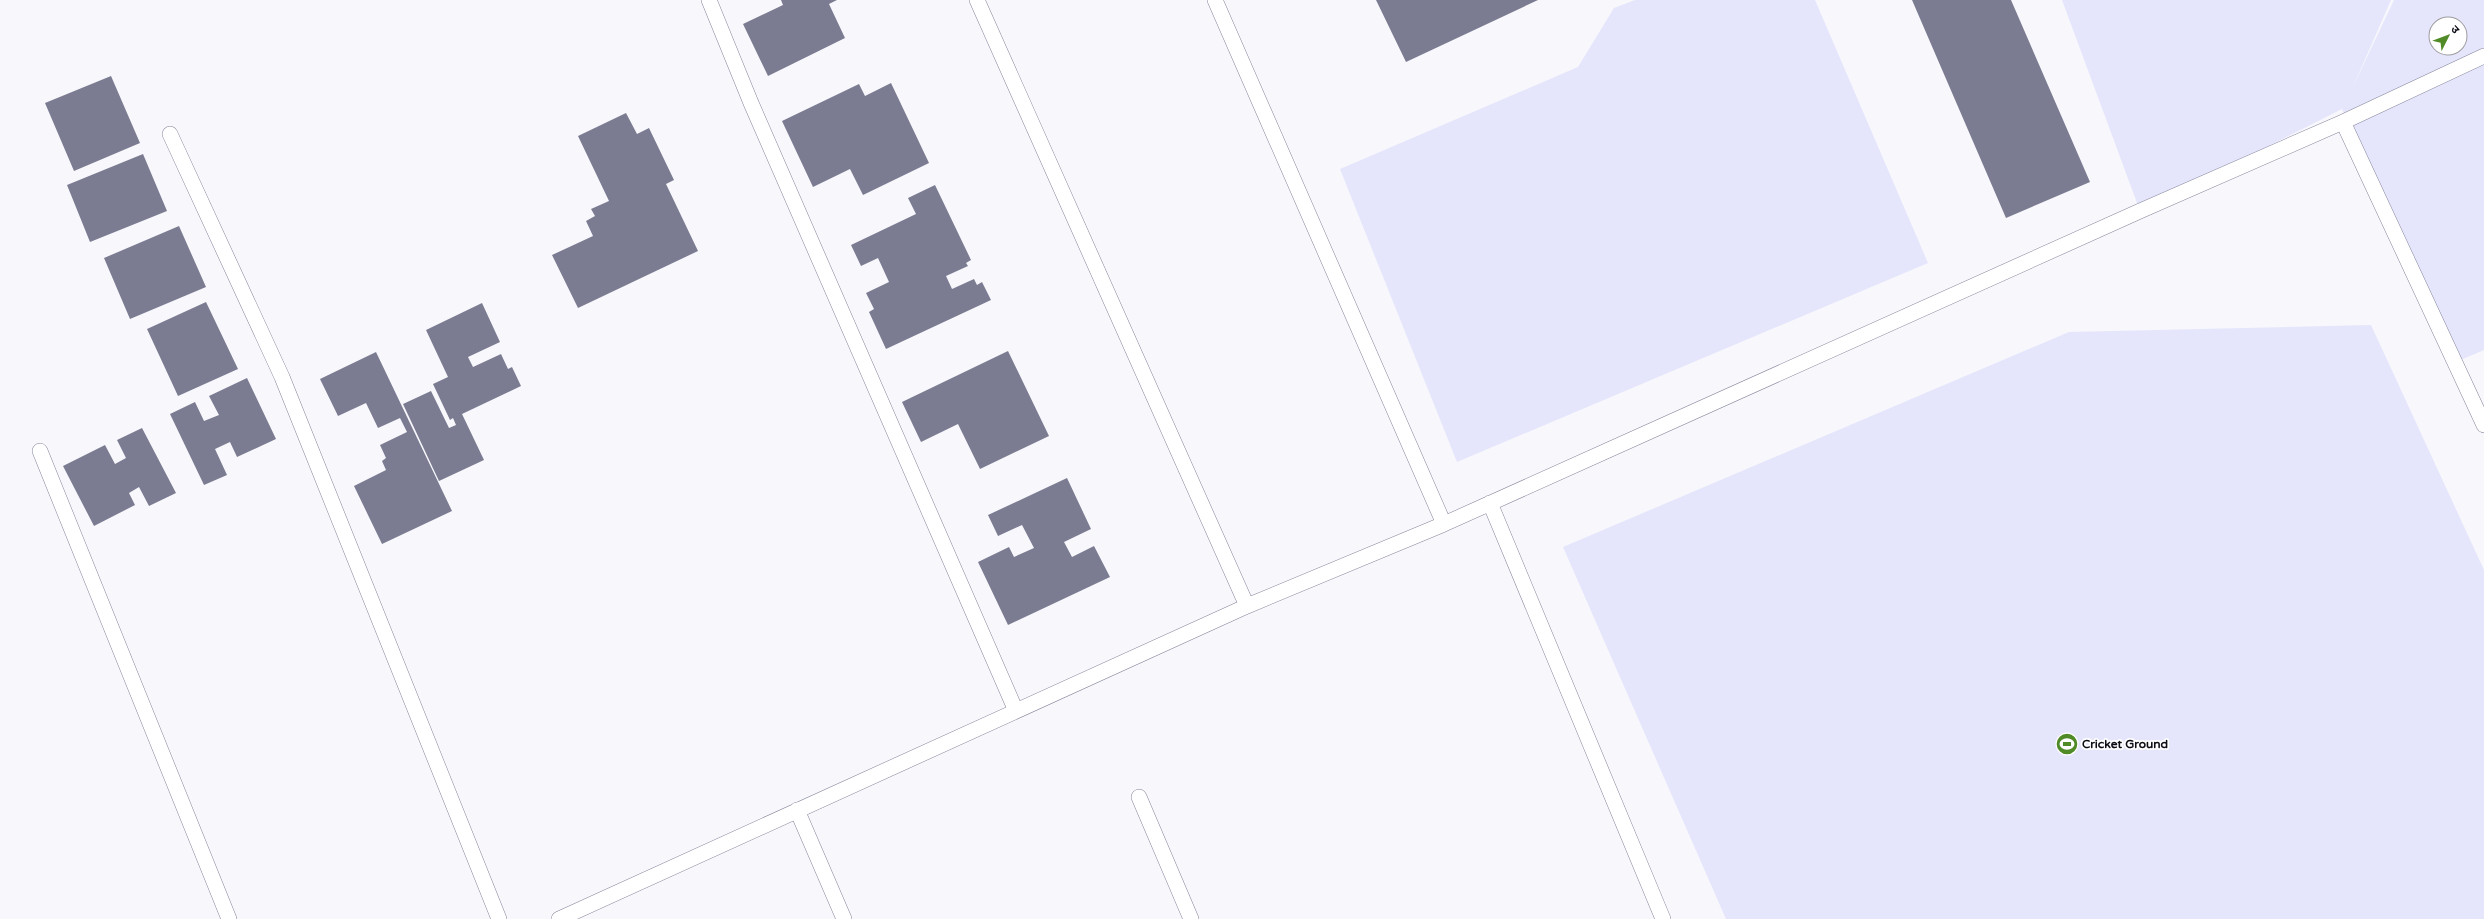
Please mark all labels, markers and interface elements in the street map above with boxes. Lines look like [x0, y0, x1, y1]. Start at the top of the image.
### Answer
north arrow [2428, 16, 2468, 56]
text: उ [2448, 23, 2462, 37]
sports icon: Cricket Ground [2054, 731, 2080, 757]
place label: Cricket Ground [2082, 737, 2168, 751]

